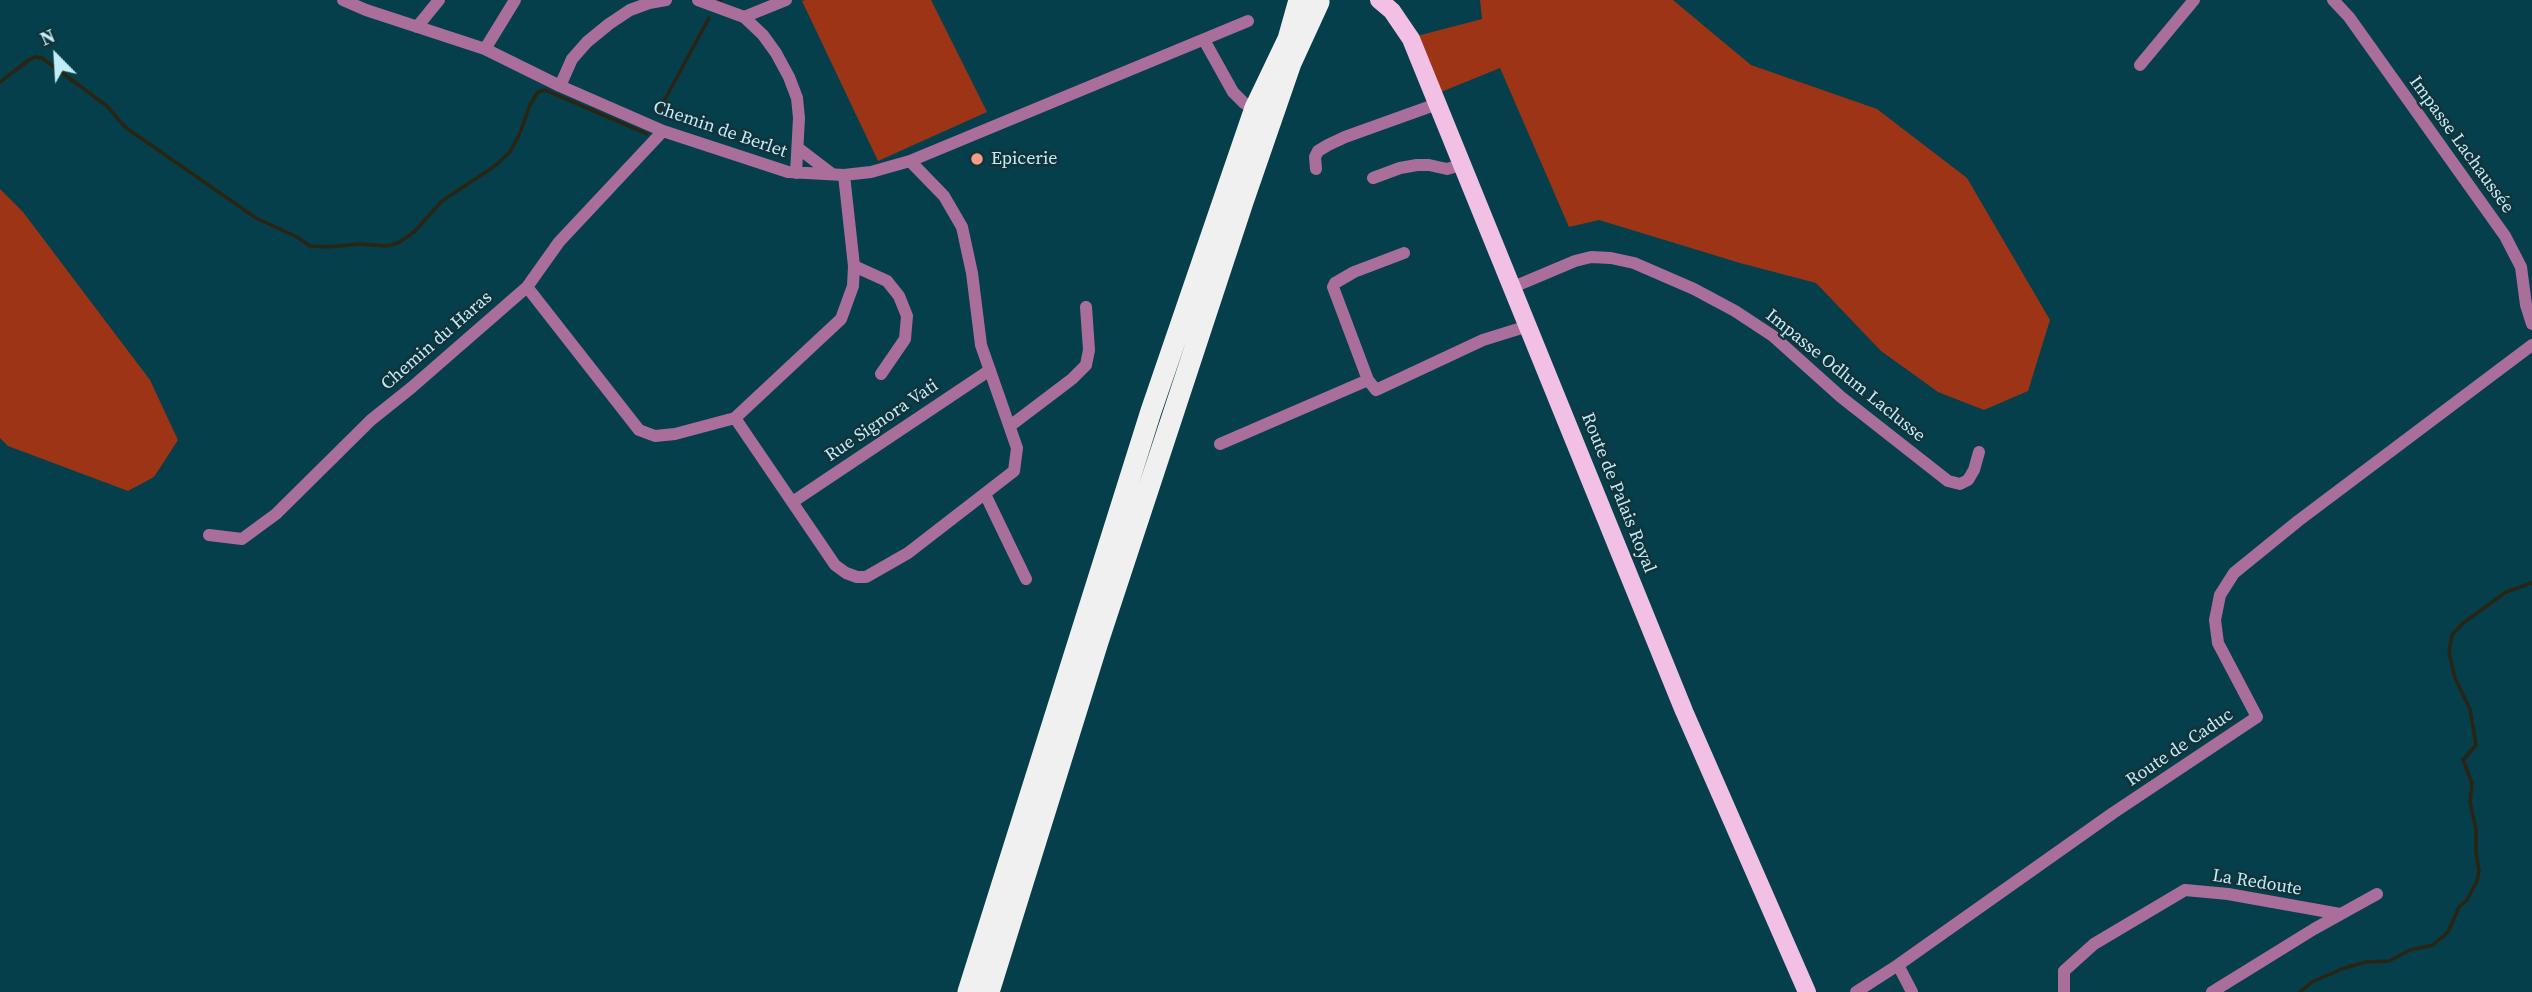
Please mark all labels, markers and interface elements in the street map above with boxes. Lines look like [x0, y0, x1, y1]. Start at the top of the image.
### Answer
north arrow [21, 21, 91, 91]
text: N [36, 22, 59, 52]
street label: Impasse Lachaussée [2404, 72, 2518, 218]
street label: Chemin de Berlet [650, 97, 790, 163]
place label: Epicerie [991, 148, 1057, 170]
marker: Epicerie [969, 151, 985, 167]
street label: Chemin du Haras [377, 287, 497, 395]
street label: Impasse Odlum Laclusse [1761, 305, 1929, 447]
street label: Rue Signora Vati [821, 375, 943, 467]
street label: Route de Palais Royal [1576, 410, 1660, 576]
street label: Route de Caduc [2122, 704, 2238, 792]
street label: La Redoute [2211, 865, 2303, 901]

